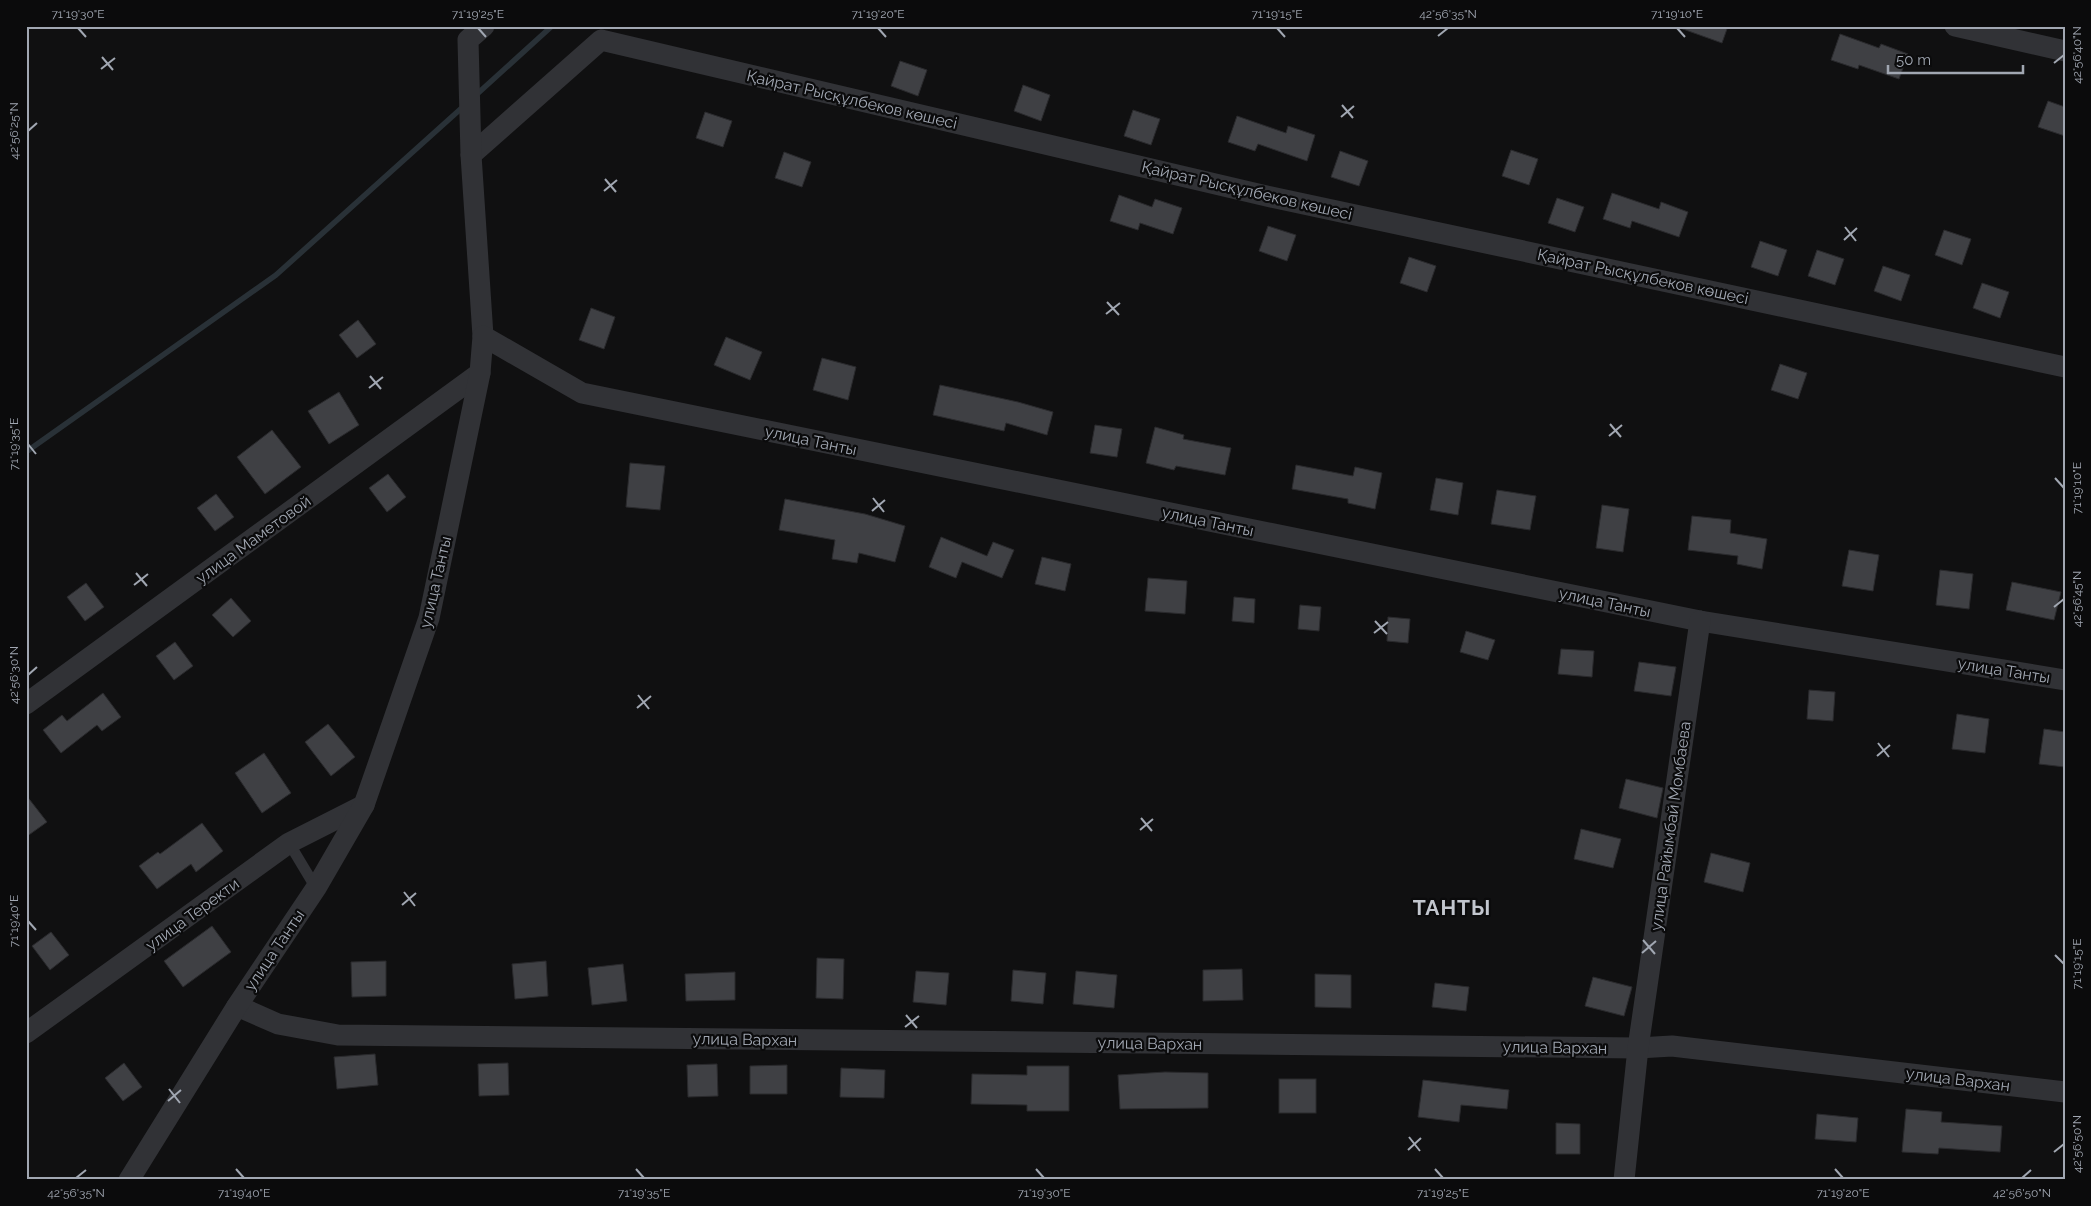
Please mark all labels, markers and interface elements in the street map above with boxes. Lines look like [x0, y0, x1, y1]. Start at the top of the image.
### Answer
text: 71°19'30"E [51, 7, 105, 21]
text: 71°19'25"E [452, 7, 504, 21]
text: 71°19'20"E [851, 7, 905, 21]
text: 71°19'15"E [1251, 7, 1303, 21]
text: 42°56'35"N [1419, 7, 1477, 21]
text: 71°19'10"E [1651, 7, 1703, 21]
text: 42°56'40"N [2070, 26, 2084, 84]
scale bar [1888, 42, 2024, 74]
text: 50 m [1896, 51, 1931, 69]
street label: Қайрат Рысқұлбеков көшесі [745, 66, 959, 133]
text: 42°56'25"N [7, 102, 21, 160]
street label: Қайрат Рысқұлбеков көшесі [1140, 157, 1354, 224]
street label: Қайрат Рысқұлбеков көшесі [1536, 245, 1750, 308]
text: 71°19'35"E [7, 418, 21, 470]
street label: улица Танты [763, 421, 859, 460]
text: 71°19'10"E [2070, 462, 2084, 514]
street label: улица Маметовой [192, 491, 314, 587]
street label: улица Танты [1160, 502, 1256, 541]
street label: улица Танты [416, 534, 455, 630]
text: 42°56'45"N [2070, 571, 2084, 627]
street label: улица Танты [1557, 583, 1653, 622]
text: 42°56'30"N [7, 646, 21, 704]
street label: улица Танты [1956, 654, 2052, 687]
street label: улица Райымбай Момбаева [1646, 720, 1695, 932]
street label: улица Теректи [142, 874, 243, 955]
text: 71°19'40"E [7, 895, 21, 947]
district label: ТАНТЫ [1413, 895, 1491, 920]
street label: улица Танты [240, 906, 308, 994]
text: 71°19'15"E [2070, 938, 2084, 990]
street label: улица Вархан [693, 1029, 797, 1050]
street label: улица Вархан [1098, 1033, 1202, 1054]
street label: улица Вархан [1503, 1037, 1607, 1058]
street label: улица Вархан [1905, 1064, 2011, 1095]
text: 42°56'50"N [2070, 1115, 2084, 1173]
text: 42°56'35"N [47, 1186, 105, 1200]
text: 71°19'40"E [218, 1186, 270, 1200]
text: 71°19'35"E [618, 1186, 670, 1200]
text: 71°19'30"E [1017, 1186, 1071, 1200]
text: 71°19'25"E [1417, 1186, 1469, 1200]
text: 71°19'20"E [1816, 1186, 1870, 1200]
text: 42°56'50"N [1993, 1186, 2051, 1200]

